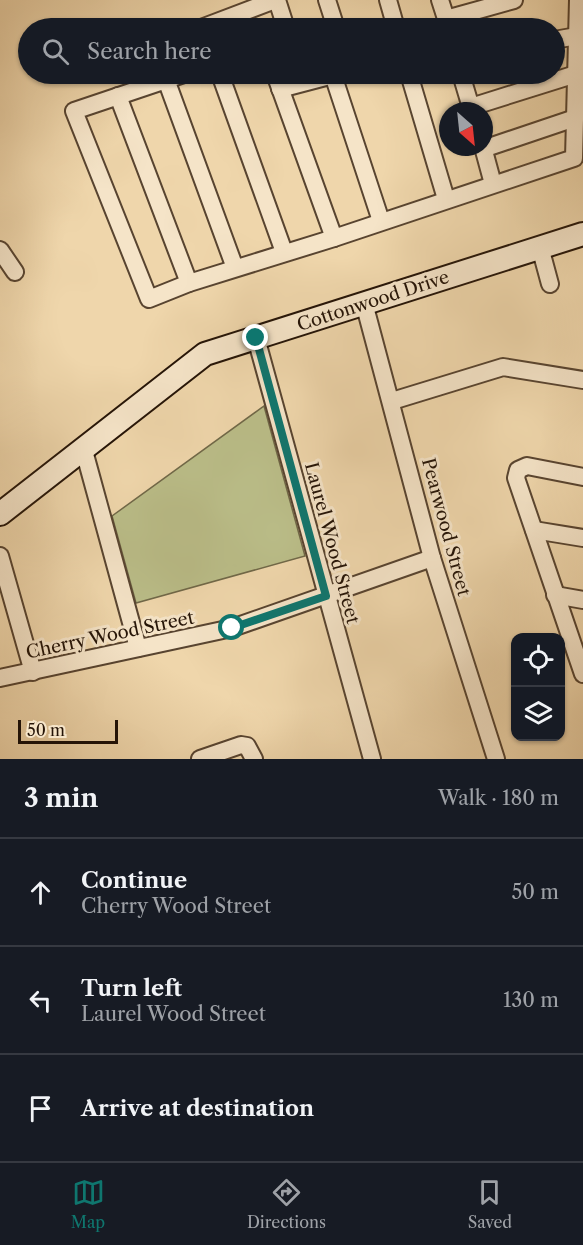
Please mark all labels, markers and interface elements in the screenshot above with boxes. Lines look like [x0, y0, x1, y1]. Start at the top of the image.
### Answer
search box [18, 18, 565, 84]
icon: search [39, 35, 72, 68]
text: Search here [87, 38, 212, 65]
north arrow [439, 102, 493, 156]
street label: Cottonwood Drive [294, 266, 452, 336]
route end [242, 324, 268, 350]
street label: Pearwood Street [417, 456, 475, 599]
street label: Laurel Wood Street [300, 460, 364, 627]
street label: Cherry Wood Street [24, 606, 197, 664]
route start [218, 614, 244, 640]
map controls [511, 633, 565, 741]
button: locate [511, 633, 565, 687]
button: layers [511, 687, 565, 741]
scale bar [18, 717, 118, 744]
text: 50 m [27, 720, 65, 740]
text: 3 min [24, 782, 98, 814]
text: Walk · 180 m [438, 786, 559, 810]
text: Continue [81, 867, 187, 894]
icon: ahead [24, 876, 57, 909]
text: 50 m [512, 880, 559, 904]
text: Cherry Wood Street [81, 894, 271, 918]
text: Turn left [81, 975, 182, 1002]
icon: left [24, 984, 57, 1017]
text: 130 m [503, 988, 559, 1012]
text: Laurel Wood Street [81, 1002, 266, 1026]
icon: arrive [24, 1092, 57, 1125]
text: Arrive at destination [81, 1095, 314, 1122]
tab: Map [71, 1176, 105, 1232]
tab: Directions [247, 1176, 326, 1232]
tab: Saved [468, 1176, 512, 1232]

